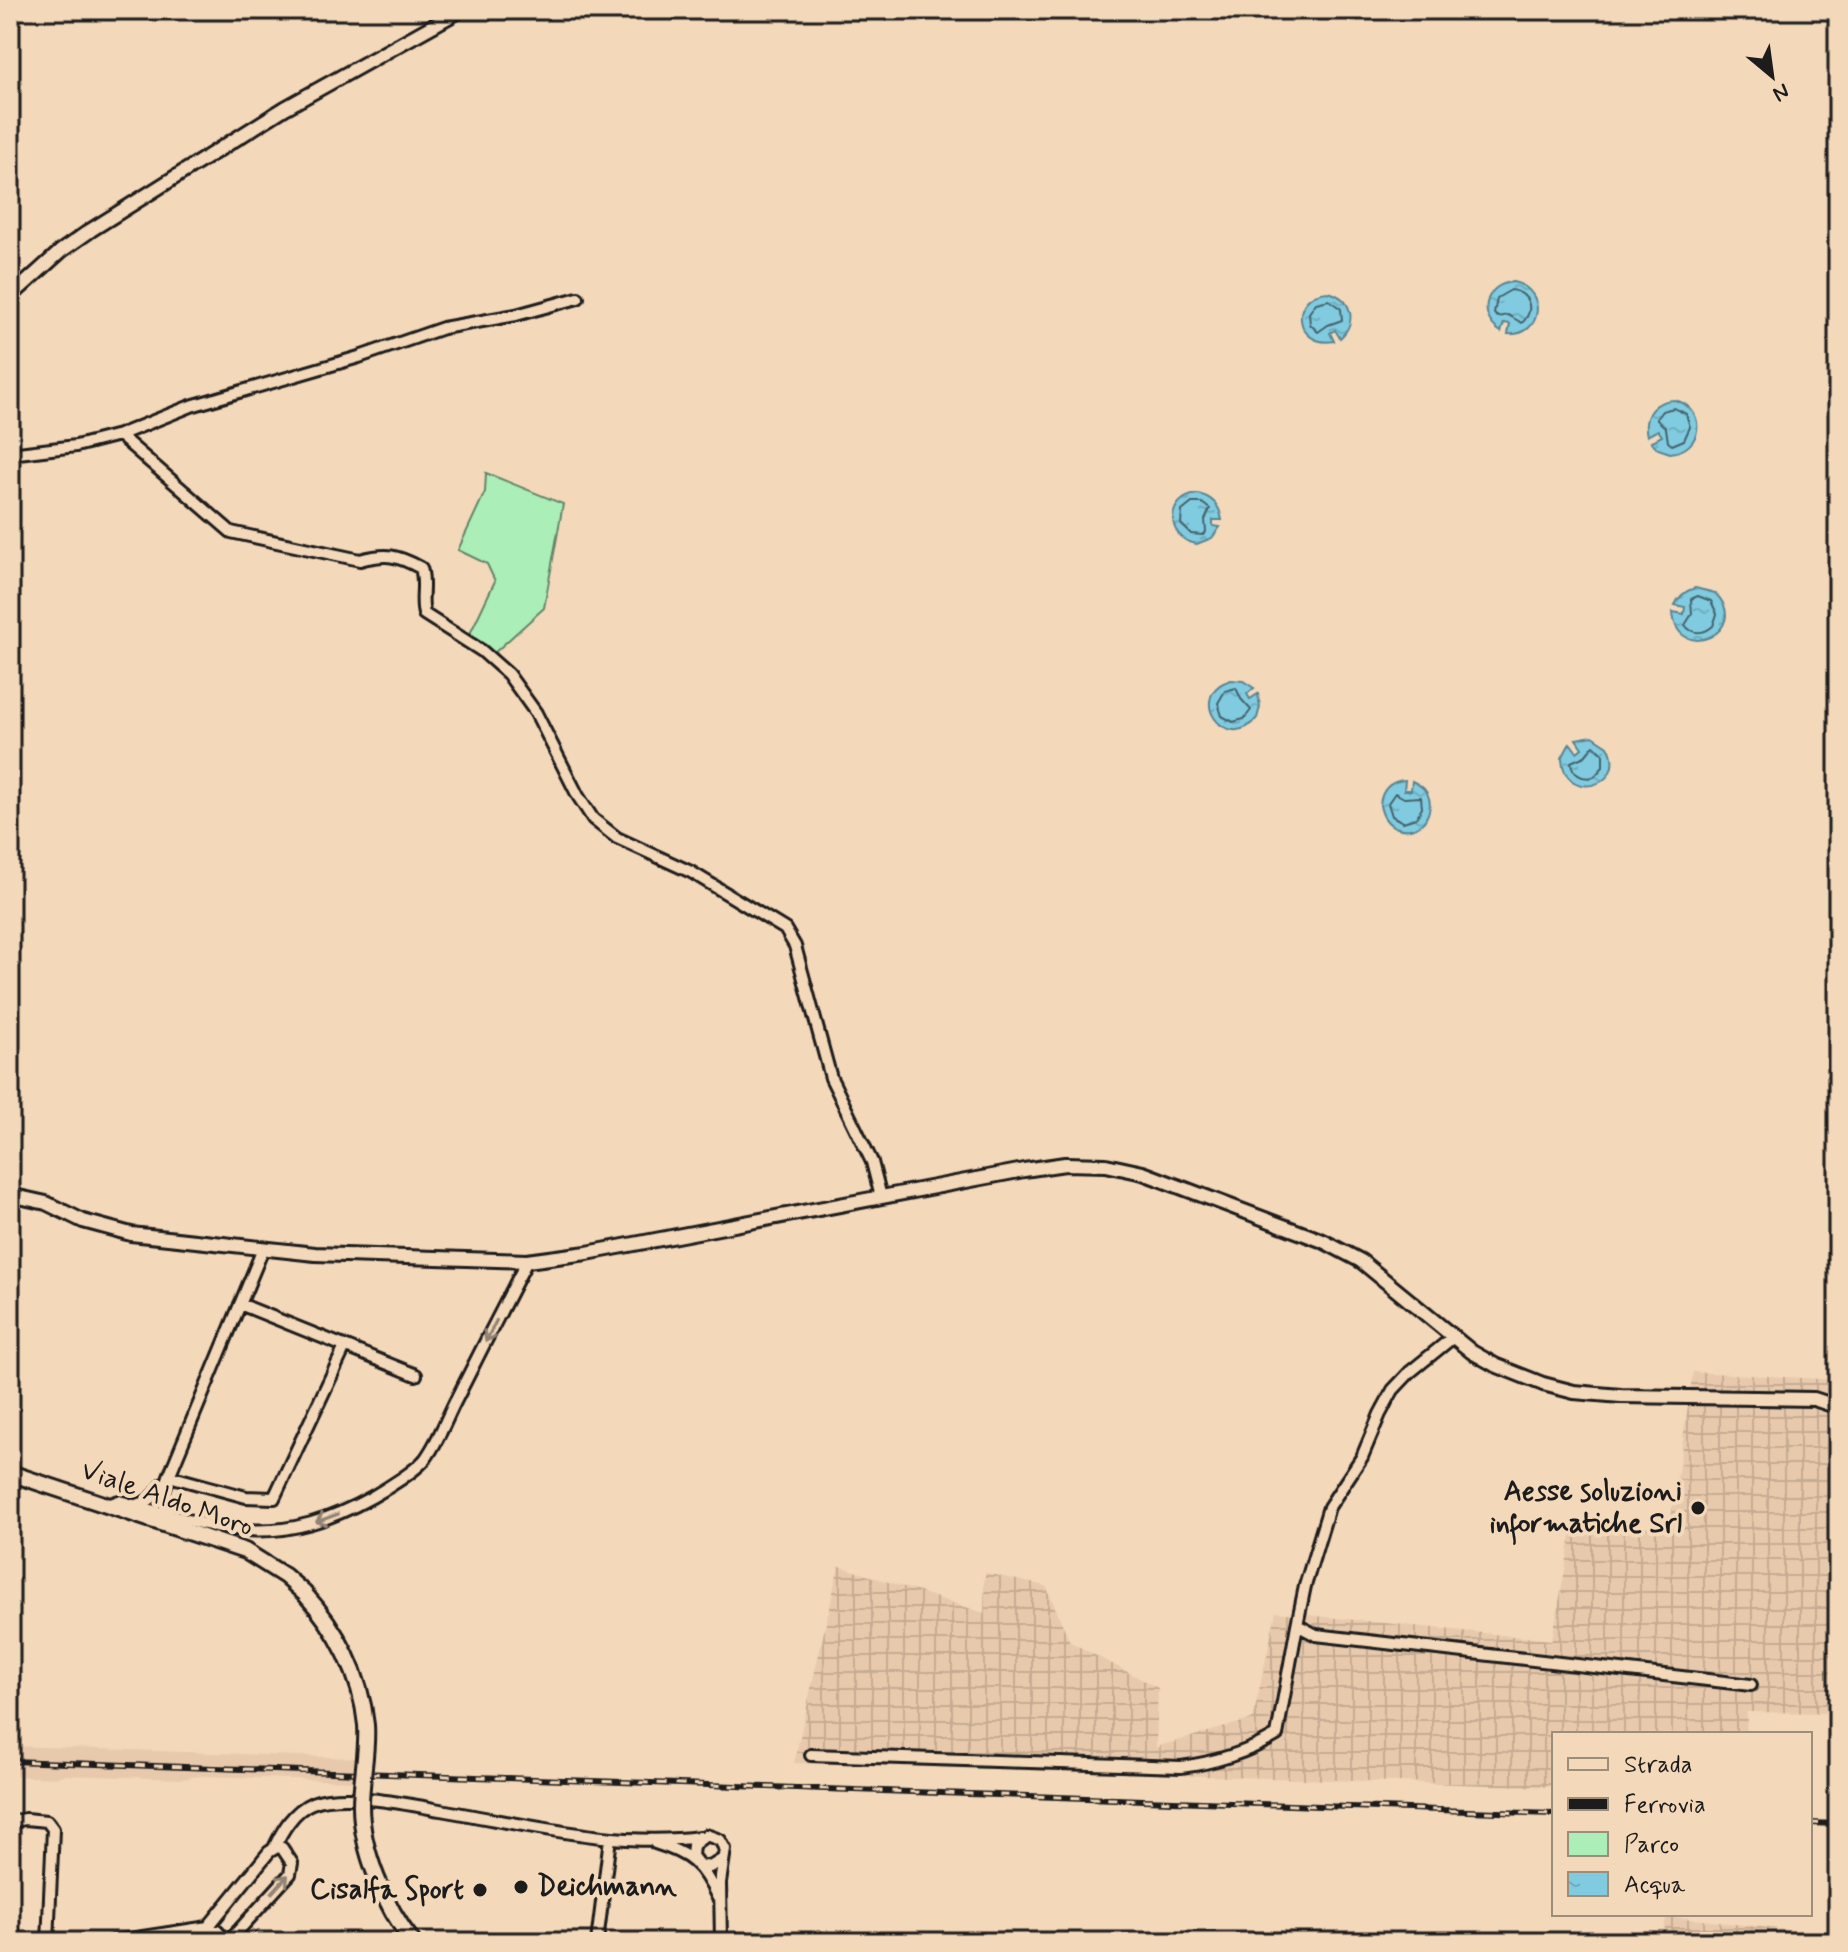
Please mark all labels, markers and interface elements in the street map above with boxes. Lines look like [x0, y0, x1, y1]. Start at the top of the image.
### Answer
north arrow [1732, 36, 1812, 116]
text: N [1768, 76, 1794, 108]
one-way arrow [483, 1318, 499, 1342]
street label: Viale Aldo Moro [76, 1452, 258, 1546]
place label: Aesse soluzioni informatiche Srl [1489, 1474, 1682, 1546]
marker: Aesse soluzioni informatiche Srl [1689, 1499, 1707, 1517]
one-way arrow [315, 1512, 340, 1526]
legend [1552, 1732, 1812, 1916]
text: Strada [1624, 1750, 1693, 1781]
text: Ferrovia [1624, 1790, 1706, 1821]
text: Parco [1624, 1830, 1679, 1861]
place label: Deichmann [537, 1869, 678, 1906]
text: Acqua [1624, 1870, 1686, 1901]
place label: Cisalfa Sport [310, 1872, 465, 1909]
one-way arrow [271, 1875, 289, 1895]
marker: Deichmann [512, 1878, 530, 1896]
marker: Cisalfa Sport [471, 1881, 489, 1899]

